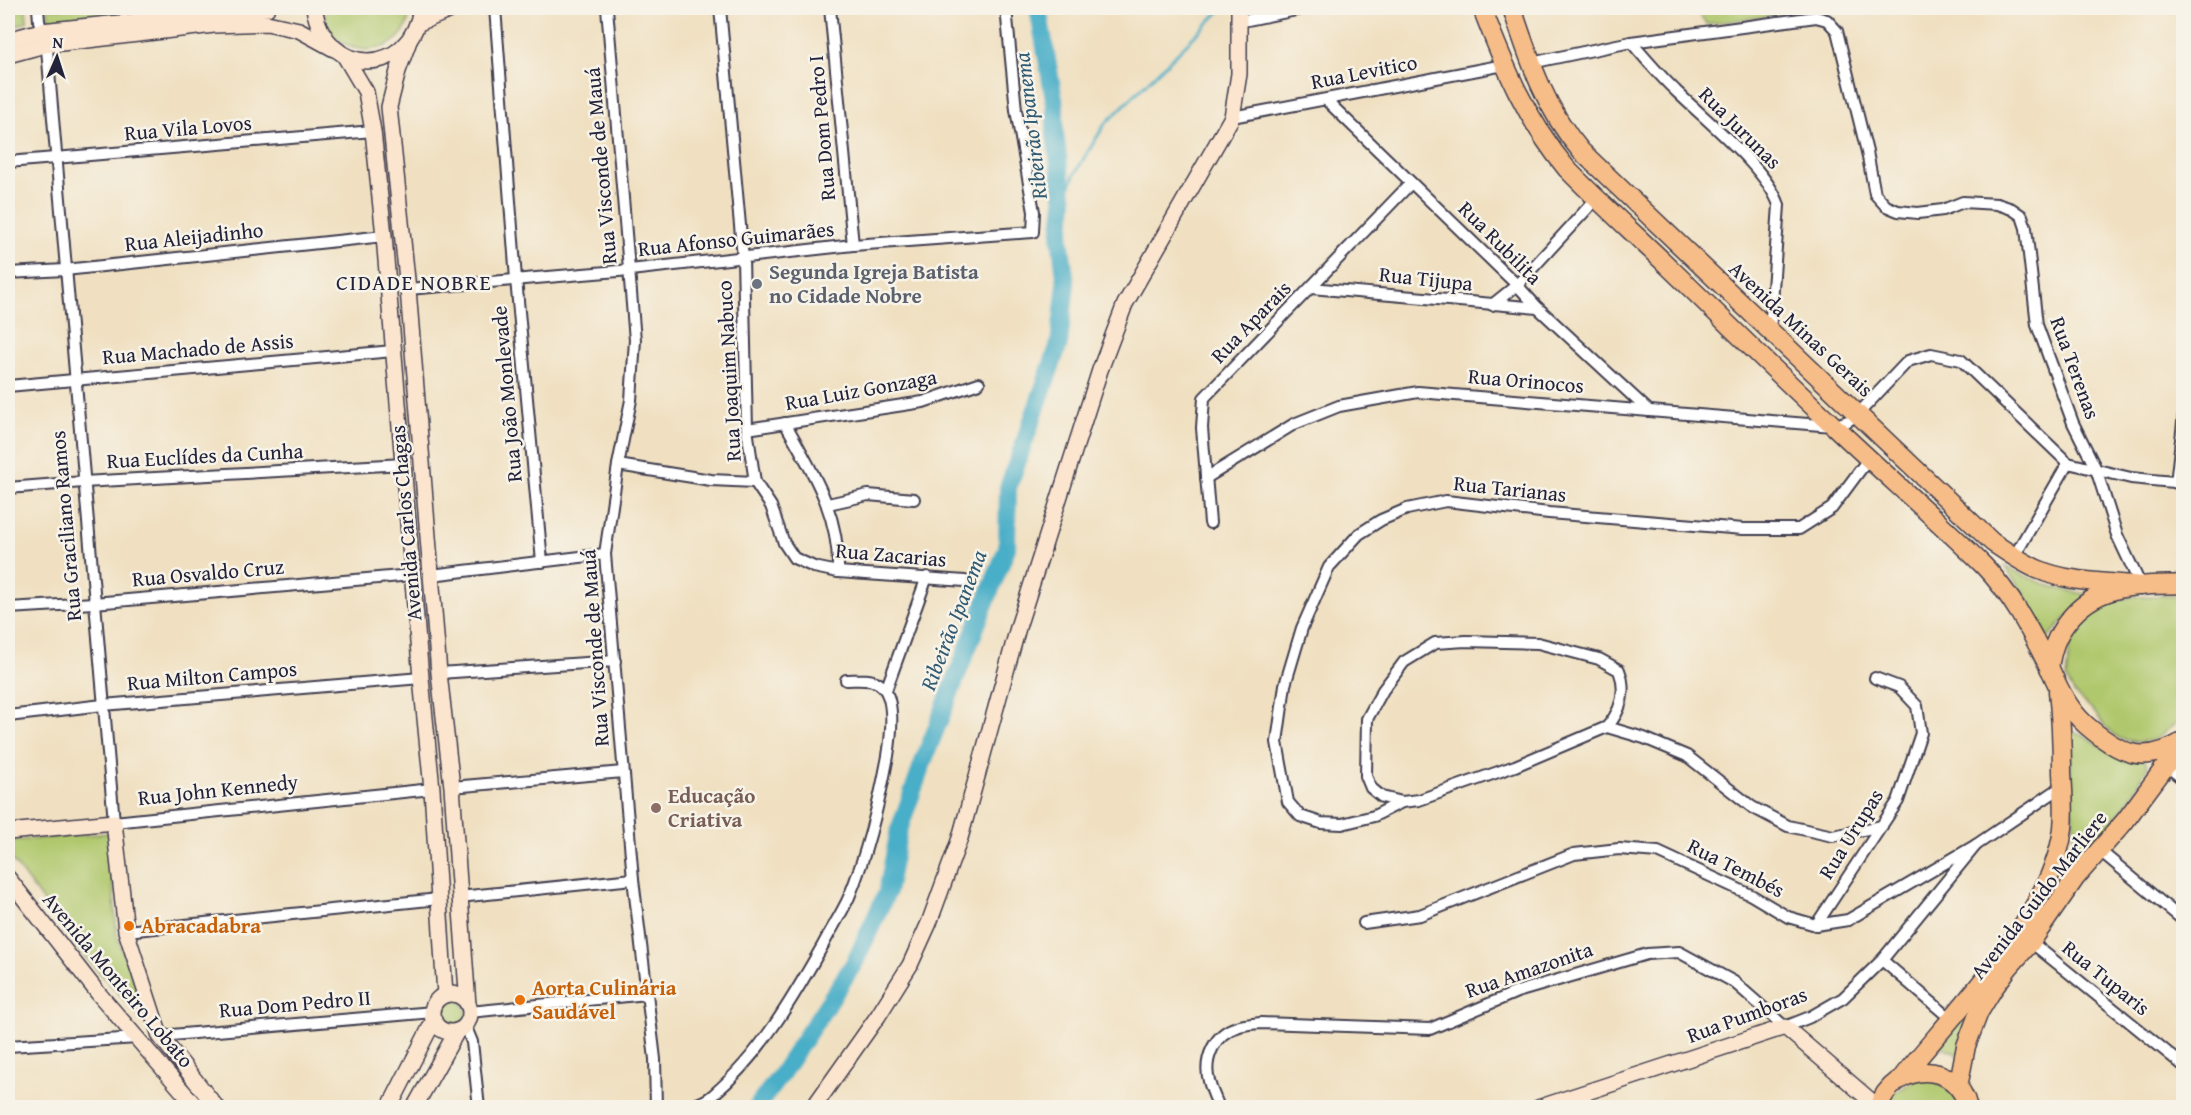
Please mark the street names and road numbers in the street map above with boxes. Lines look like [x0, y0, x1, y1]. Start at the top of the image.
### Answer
street label: Rua Levitico [1308, 46, 1420, 97]
street label: Rua Dom Pedro I [800, 54, 843, 202]
street label: Rua Visconde de Mauá [576, 66, 625, 266]
street label: Rua Jurunas [1692, 79, 1789, 176]
street label: Rua Vila Lovos [123, 106, 253, 149]
street label: Rua Rubilita [1451, 194, 1549, 292]
street label: Rua Afonso Guimarães [636, 213, 836, 264]
street label: Rua Aleijadinho [123, 214, 265, 259]
street label: Avenida Minas Gerais [1722, 253, 1881, 404]
street label: Rua Tijupa [1378, 258, 1474, 299]
street label: Rua Aparais [1203, 273, 1298, 370]
street label: Rua Joaquim Nabuco [708, 280, 749, 462]
street label: Rua João Monlevade [483, 304, 530, 484]
street label: Rua Terenas [2043, 312, 2108, 423]
street label: Rua Machado de Assis [101, 325, 295, 372]
street label: Rua Orinocos [1467, 360, 1585, 401]
street label: Rua Luiz Gonzaga [783, 361, 939, 418]
street label: Avenida Carlos Chagas [382, 424, 430, 622]
street label: Rua Graciliano Ramos [42, 430, 89, 623]
street label: Rua Euclídes da Cunha [106, 435, 304, 476]
street label: Rua Tarianas [1452, 467, 1568, 510]
street label: Rua Zacarias [834, 534, 948, 575]
street label: Rua Visconde de Mauá [572, 548, 617, 748]
street label: Rua Osvaldo Cruz [131, 550, 285, 595]
street label: Rua Milton Campos [126, 653, 298, 698]
street label: Rua John Kennedy [136, 766, 300, 813]
street label: Rua Urupas [1811, 783, 1891, 885]
street label: Avenida Guido Marliere [1963, 804, 2115, 986]
street label: Rua Tembés [1682, 830, 1790, 905]
street label: Avenida Monteiro Lobato [35, 885, 201, 1074]
street label: Rua Tuparis [2056, 932, 2157, 1023]
street label: Rua Amazonita [1461, 933, 1597, 1006]
street label: Rua Pumboras [1682, 978, 1811, 1051]
street label: Rua Dom Pedro II [218, 981, 372, 1026]

